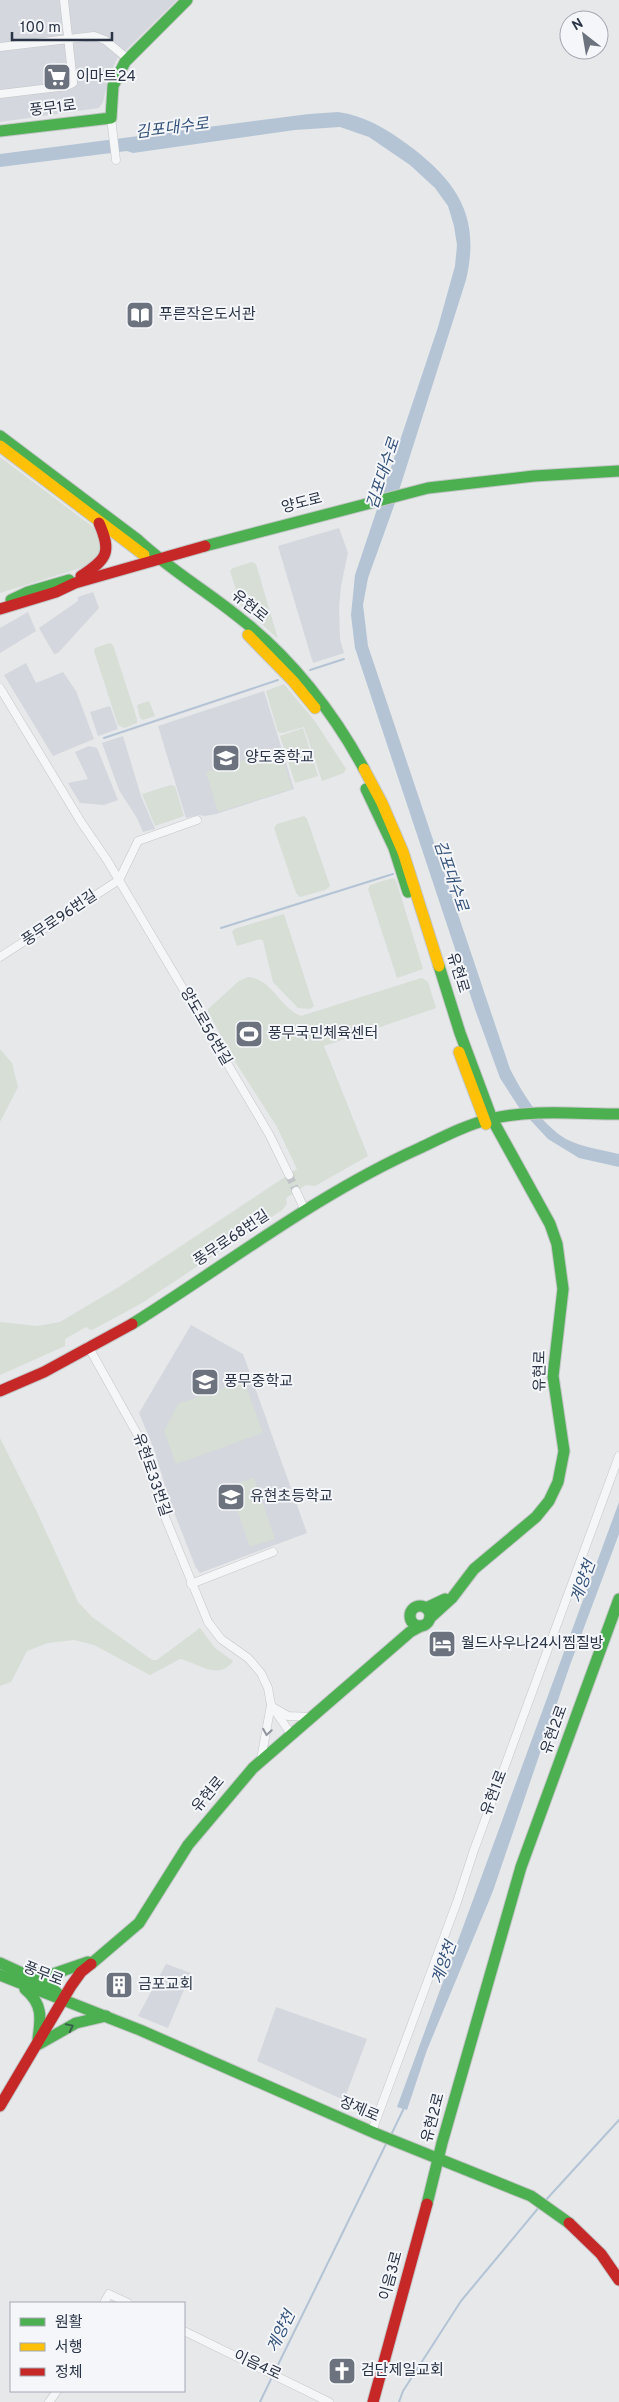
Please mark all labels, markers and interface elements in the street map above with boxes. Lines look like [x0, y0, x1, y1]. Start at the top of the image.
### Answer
scale bar [12, 10, 112, 42]
north arrow [559, 10, 609, 60]
text: N [569, 15, 587, 35]
text: 100 m [20, 19, 61, 38]
supermarket icon: 이마트24 [42, 62, 72, 92]
place label: 이마트24 [76, 68, 136, 87]
street label: 풍무1로 [29, 97, 77, 121]
water label: 김포대수로 [134, 114, 211, 143]
library icon: 푸른작은도서관 [125, 300, 155, 330]
place label: 푸른작은도서관 [159, 306, 256, 325]
water label: 김포대수로 [363, 435, 405, 512]
street label: 양도로 [280, 490, 324, 518]
street label: 유현로 [227, 586, 272, 627]
school or university icon: 양도중학교 [211, 743, 241, 773]
place label: 양도중학교 [245, 748, 314, 768]
water label: 김포대수로 [429, 838, 472, 915]
street label: 풍무로96번길 [19, 887, 101, 951]
street label: 유현로 [442, 950, 473, 996]
street label: 양도로56번길 [175, 984, 235, 1070]
sports icon: 풍무국민체육센터 [234, 1019, 264, 1049]
place label: 풍무국민체육센터 [268, 1025, 378, 1044]
street label: 풍무로68번길 [191, 1207, 273, 1271]
street label: 유현로 [530, 1350, 551, 1392]
school or university icon: 풍무중학교 [190, 1367, 220, 1397]
place label: 풍무중학교 [224, 1372, 293, 1392]
street label: 유현로33번길 [128, 1430, 175, 1519]
school or university icon: 유현초등학교 [216, 1482, 246, 1512]
place label: 유현초등학교 [250, 1487, 333, 1507]
water label: 계양천 [567, 1556, 602, 1606]
hotel icon: 월드사우나24시찜질방 [427, 1629, 457, 1659]
place label: 월드사우나24시찜질방 [461, 1635, 604, 1654]
street label: 유현2로 [536, 1703, 573, 1757]
one-way arrow [262, 1728, 272, 1737]
street label: 유현1로 [477, 1767, 512, 1818]
street label: 유현로 [188, 1772, 230, 1817]
water label: 계양천 [428, 1937, 463, 1987]
street label: 풍무로 [20, 1959, 66, 1991]
building icon: 금포교회 [104, 1970, 134, 2000]
place label: 금포교회 [138, 1976, 193, 1995]
one-way arrow [65, 2023, 74, 2033]
street label: 유현2로 [417, 2091, 450, 2145]
street label: 장제로 [336, 2093, 382, 2127]
street label: 이음3로 [376, 2249, 408, 2303]
legend [10, 2302, 185, 2392]
water label: 계양천 [263, 2306, 302, 2356]
text: 원활 [55, 2314, 83, 2333]
text: 서행 [55, 2339, 83, 2358]
street label: 이음4로 [230, 2347, 284, 2385]
church icon: 검단제일교회 [327, 2356, 357, 2386]
place label: 검단제일교회 [361, 2362, 444, 2381]
text: 정체 [55, 2364, 83, 2383]

